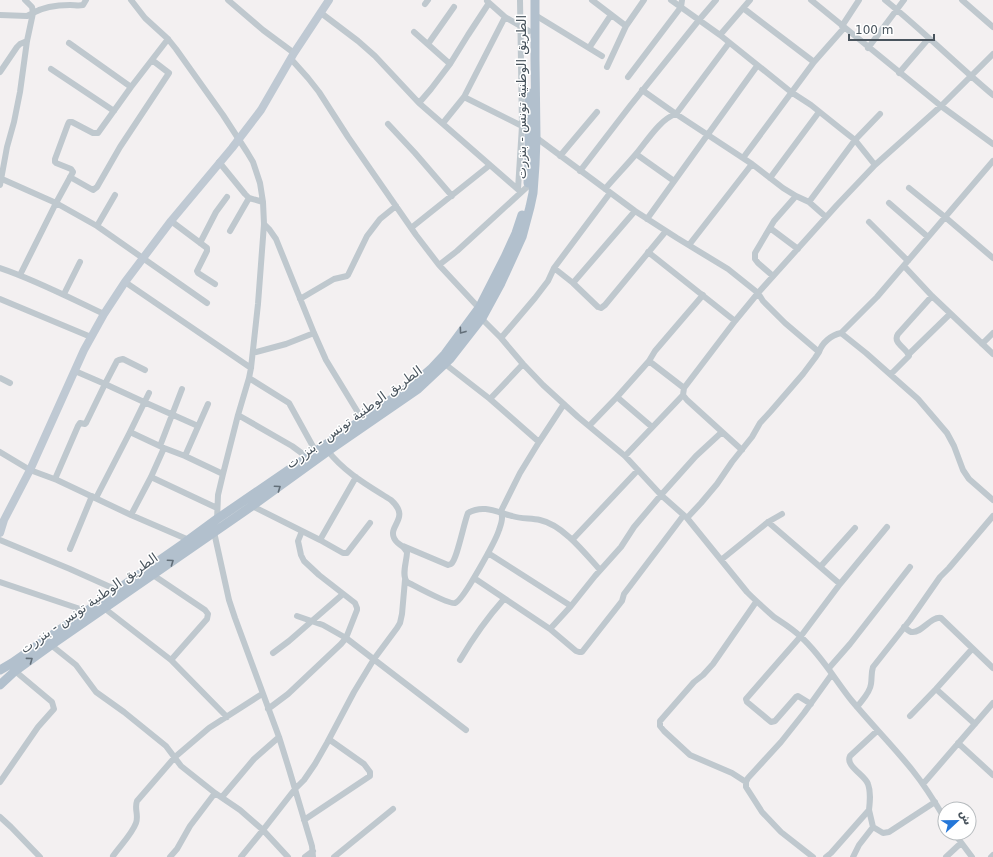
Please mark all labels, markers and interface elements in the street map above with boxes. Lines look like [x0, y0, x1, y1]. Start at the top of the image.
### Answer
street label: الطريق الوطنية تونس - بنزرت [514, 15, 530, 179]
scale bar [849, 16, 934, 42]
text: 100 m [855, 23, 893, 37]
one-way arrow [459, 327, 467, 334]
street label: الطريق الوطنية تونس - بنزرت [283, 363, 425, 472]
one-way arrow [273, 486, 280, 493]
street label: الطريق الوطنية تونس - بنزرت [17, 550, 161, 657]
one-way arrow [167, 559, 174, 567]
one-way arrow [25, 658, 32, 665]
north arrow [937, 801, 977, 841]
text: ش [957, 808, 975, 827]

